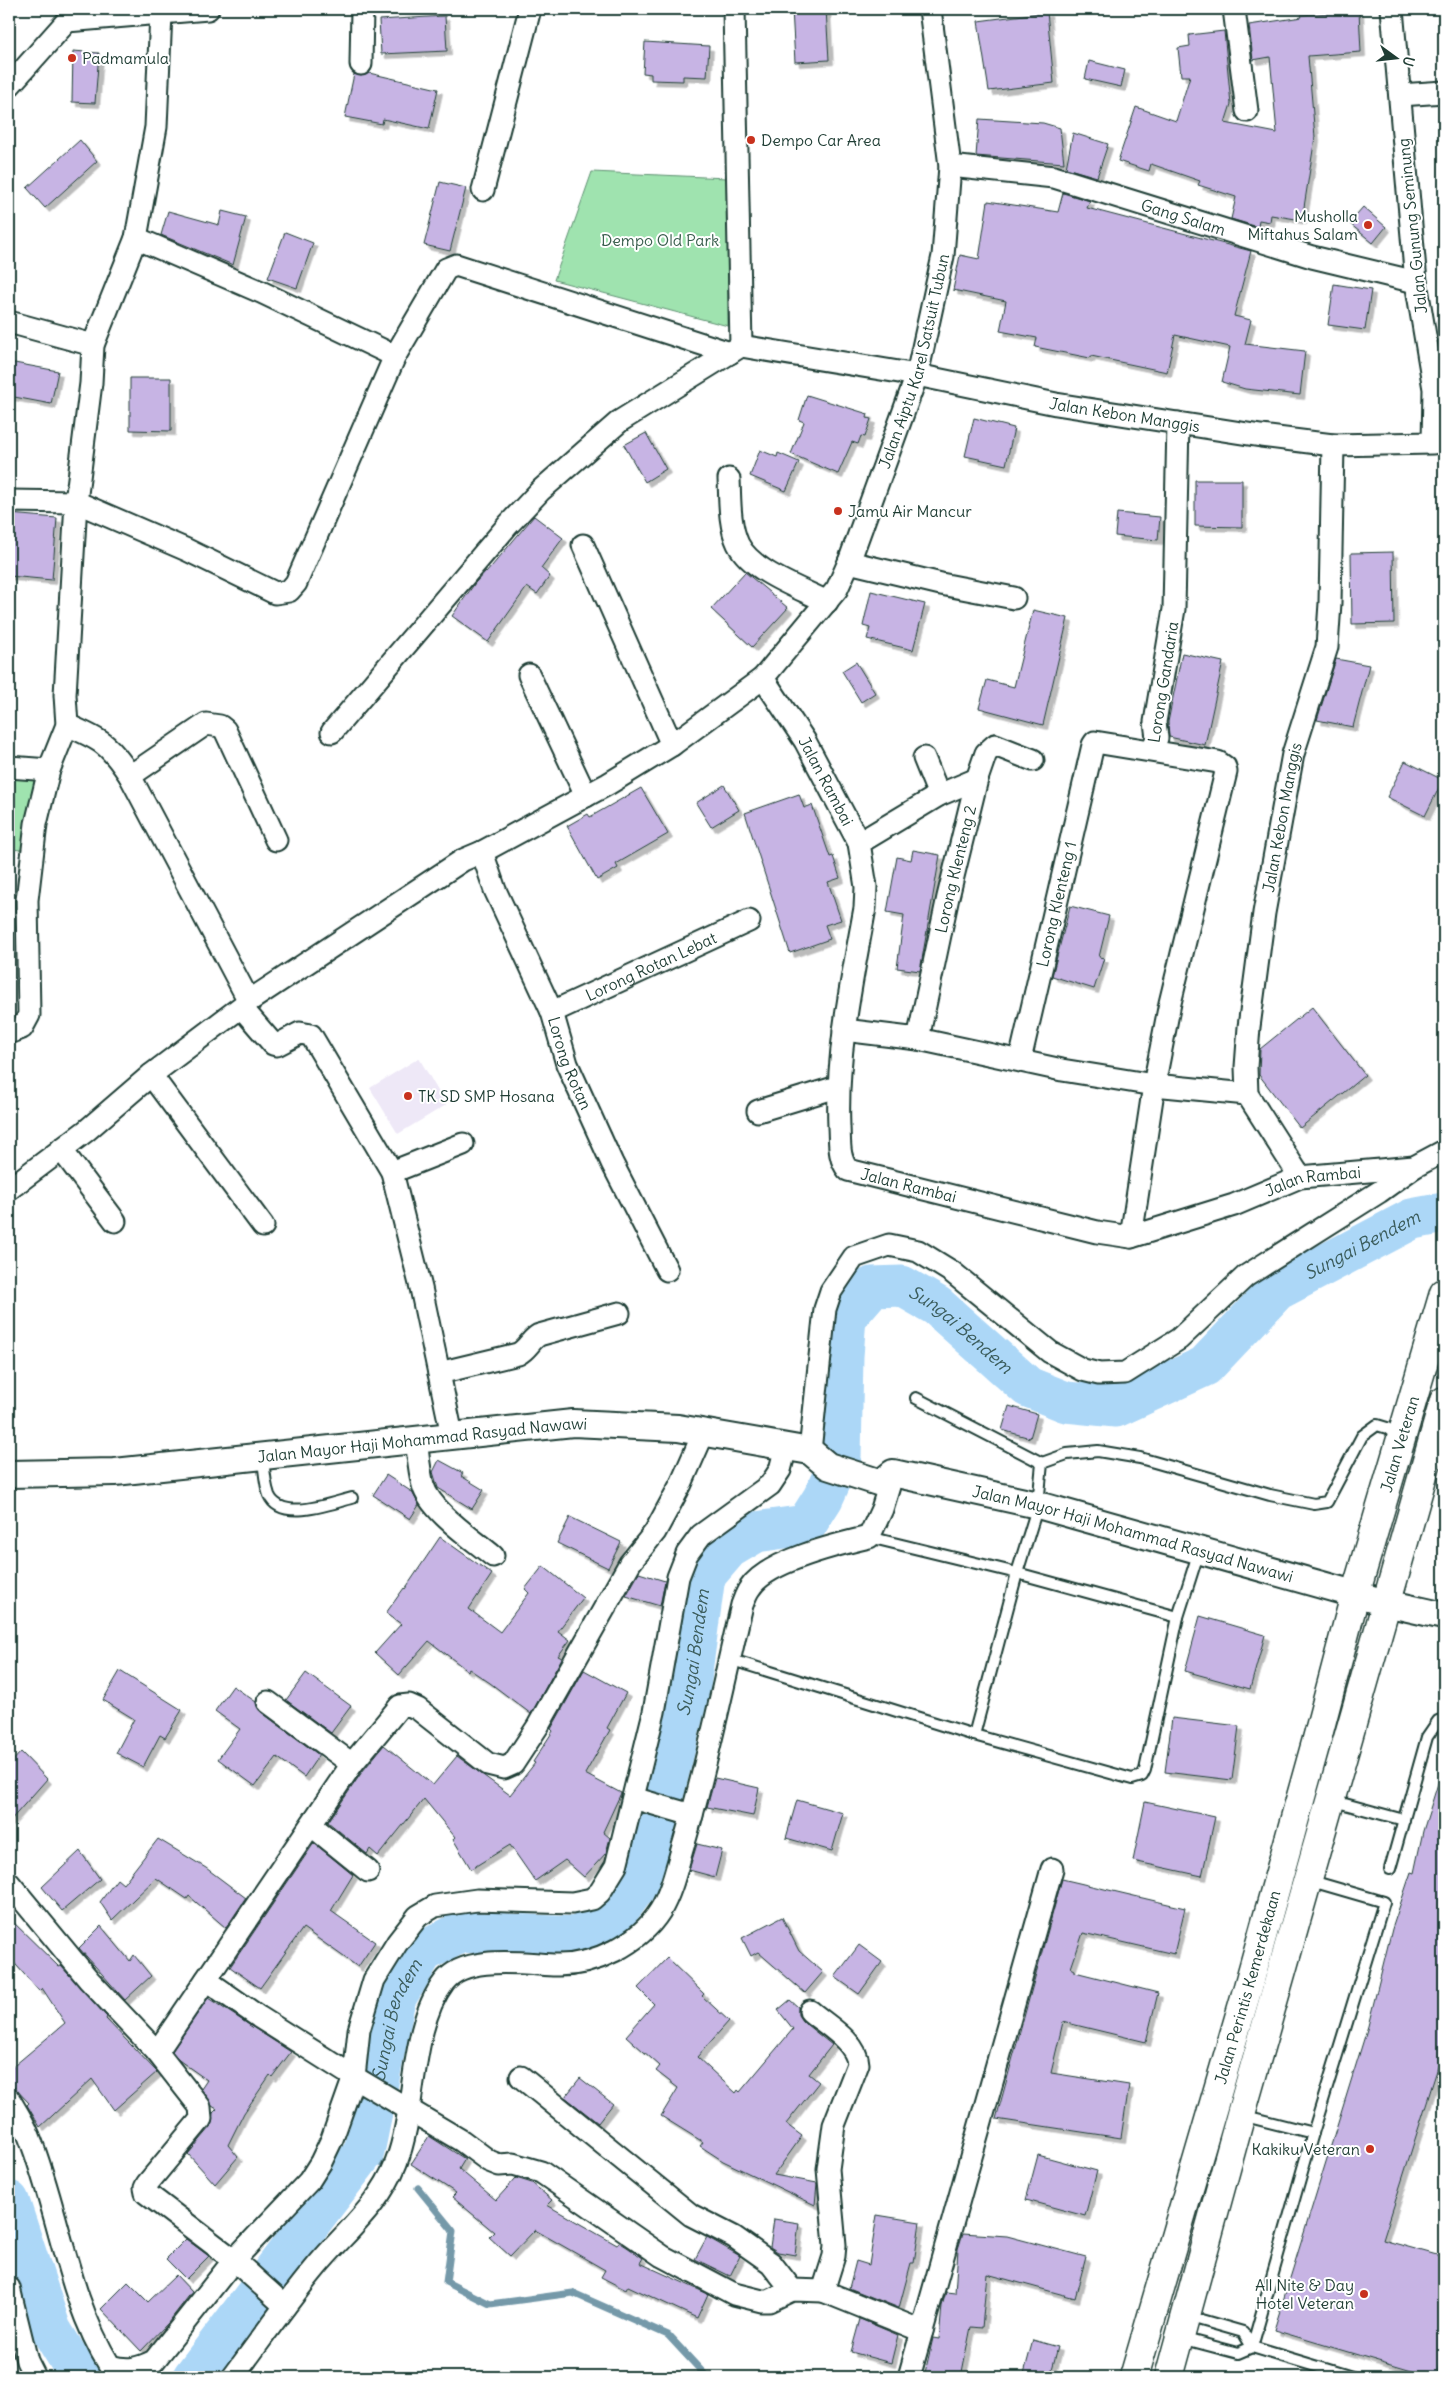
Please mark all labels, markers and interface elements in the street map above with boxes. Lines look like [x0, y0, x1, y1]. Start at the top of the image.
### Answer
north arrow [1370, 32, 1420, 82]
place label: Padmamula [82, 48, 169, 68]
marker: Padmamula [66, 52, 78, 64]
text: U [1399, 54, 1418, 68]
place label: Dempo Car Area [761, 130, 881, 150]
marker: Dempo Car Area [745, 134, 757, 146]
street label: Jalan Gunung Seminung [1393, 137, 1431, 315]
street label: Gang Salam [1139, 195, 1228, 240]
place label: Musholla Miftahus Salam [1247, 206, 1358, 244]
marker: Musholla Miftahus Salam [1362, 219, 1374, 231]
park label: Dempo Old Park [601, 230, 719, 250]
street label: Jalan Aiptu Karel Satsuit Tubun [874, 252, 953, 471]
street label: Jalan Kebon Manggis [1048, 393, 1202, 436]
place label: Jamu Air Mancur [848, 501, 972, 521]
marker: Jamu Air Mancur [832, 505, 844, 517]
street label: Lorong Gandaria [1144, 620, 1182, 744]
street label: Jalan Rambai [794, 733, 858, 829]
street label: Jalan Kebon Manggis [1258, 740, 1306, 894]
street label: Lorong Klenteng 2 [931, 803, 980, 935]
street label: Lorong Klenteng 1 [1032, 839, 1080, 969]
street label: Lorong Rotan Lebat [582, 927, 720, 1005]
street label: Lorong Rotan [544, 1014, 596, 1113]
place label: TK SD SMP Hosana [418, 1086, 555, 1106]
marker: TK SD SMP Hosana [402, 1090, 414, 1102]
street label: Jalan Rambai [1262, 1162, 1362, 1201]
street label: Jalan Rambai [859, 1164, 959, 1207]
water label: Sungai Bendem [1300, 1204, 1425, 1285]
water label: Sungai Bendem [905, 1280, 1018, 1379]
street label: Jalan Veteran [1376, 1393, 1423, 1495]
street label: Jalan Mayor Haji Mohammad Rasyad Nawawi [256, 1413, 588, 1467]
street label: Jalan Mayor Haji Mohammad Rasyad Nawawi [971, 1481, 1296, 1586]
water label: Sungai Bendem [671, 1587, 714, 1718]
street label: Jalan Perintis Kemerdekaan [1210, 1888, 1284, 2086]
water label: Sungai Bendem [367, 1954, 428, 2083]
place label: Kakiku Veteran [1251, 2139, 1360, 2159]
marker: Kakiku Veteran [1364, 2143, 1376, 2155]
place label: All Nite & Day Hotel Veteran [1255, 2275, 1354, 2313]
marker: All Nite & Day Hotel Veteran [1358, 2288, 1370, 2300]

